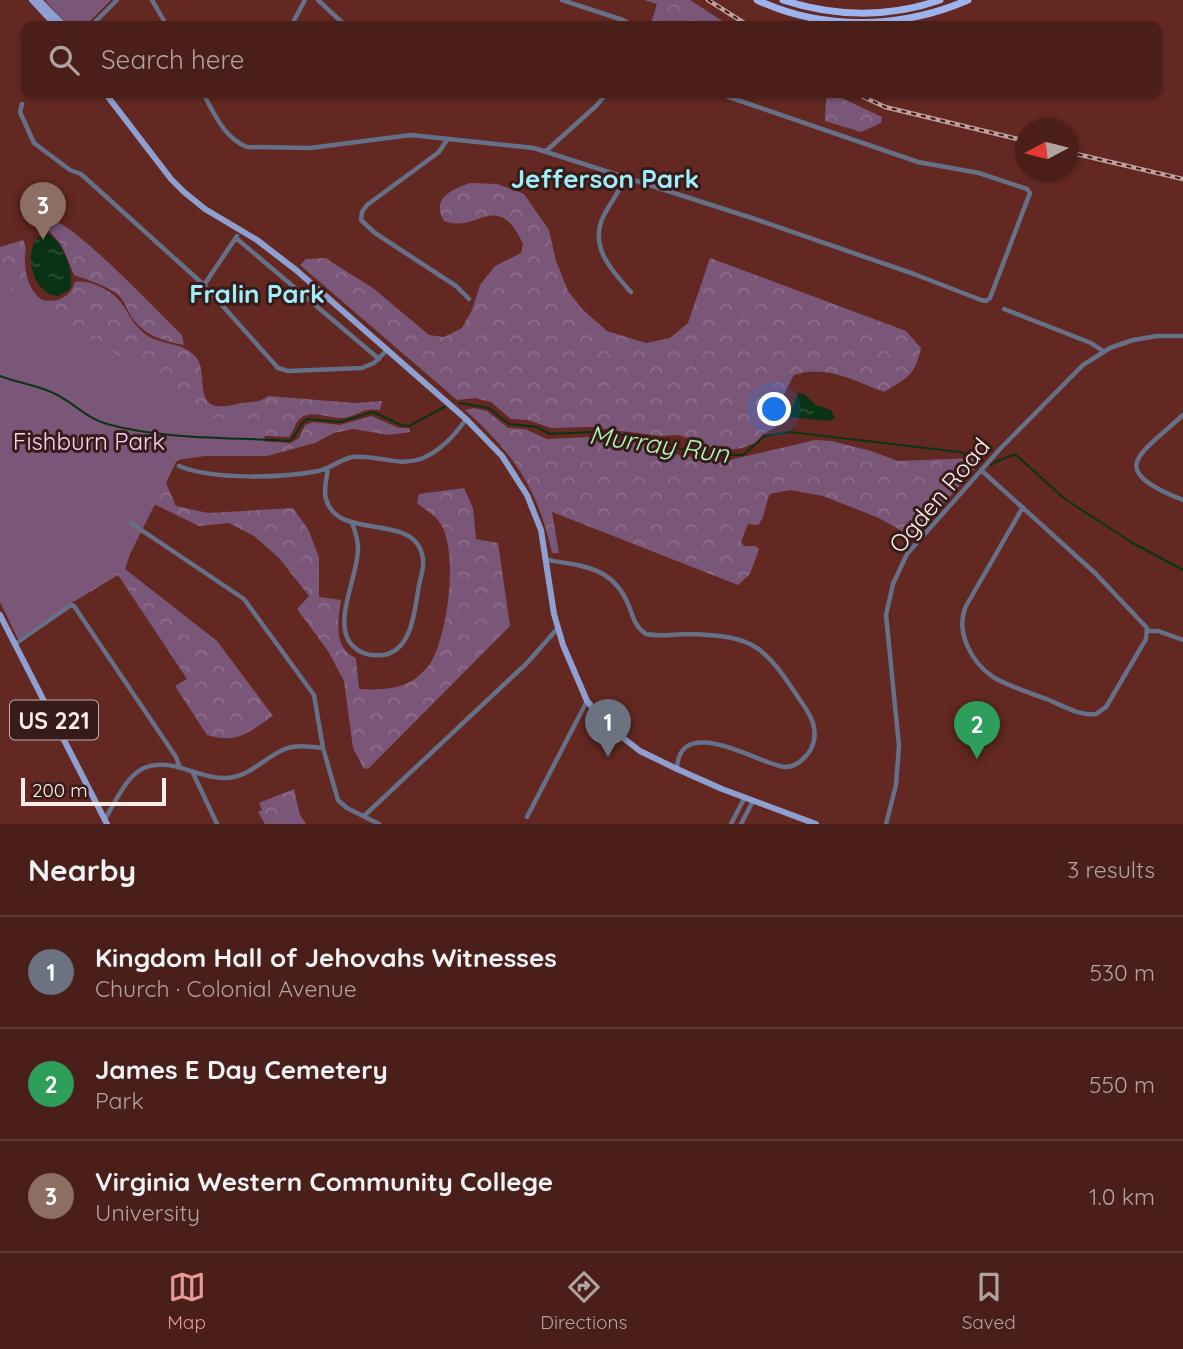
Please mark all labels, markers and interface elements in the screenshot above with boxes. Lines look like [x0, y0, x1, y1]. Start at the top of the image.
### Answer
search box [21, 21, 1162, 98]
icon: search [45, 41, 83, 79]
text: Search here [101, 43, 245, 76]
north arrow [1015, 119, 1078, 182]
district label: Jefferson Park [511, 162, 699, 195]
pin: 3 [20, 182, 66, 240]
district label: Fralin Park [189, 277, 325, 310]
your location [757, 392, 791, 426]
water label: Murray Run [587, 418, 732, 470]
park label: Fishburn Park [13, 426, 165, 456]
street label: Ogden Road [882, 431, 996, 559]
pin: 1 [585, 699, 631, 757]
road number: US 221 [10, 700, 98, 740]
pin: 2 [954, 701, 1000, 759]
scale bar [21, 775, 166, 807]
text: 200 m [32, 778, 88, 802]
text: Nearby [28, 851, 136, 889]
text: 3 results [1067, 855, 1155, 884]
text: Kingdom Hall of Jehovahs Witnesses [95, 941, 557, 974]
text: 1 [47, 958, 55, 987]
text: 530 m [1089, 958, 1155, 987]
text: Church · Colonial Avenue [95, 974, 357, 1003]
text: James E Day Cemetery [95, 1053, 388, 1086]
text: 2 [44, 1070, 58, 1099]
text: 550 m [1089, 1070, 1155, 1099]
text: Park [95, 1086, 144, 1115]
text: Virginia Western Community College [95, 1165, 553, 1198]
text: 3 [45, 1182, 57, 1211]
text: 1.0 km [1089, 1182, 1155, 1211]
text: University [95, 1198, 200, 1227]
tab: Map [167, 1268, 206, 1334]
tab: Directions [540, 1268, 627, 1334]
tab: Saved [962, 1268, 1016, 1334]

